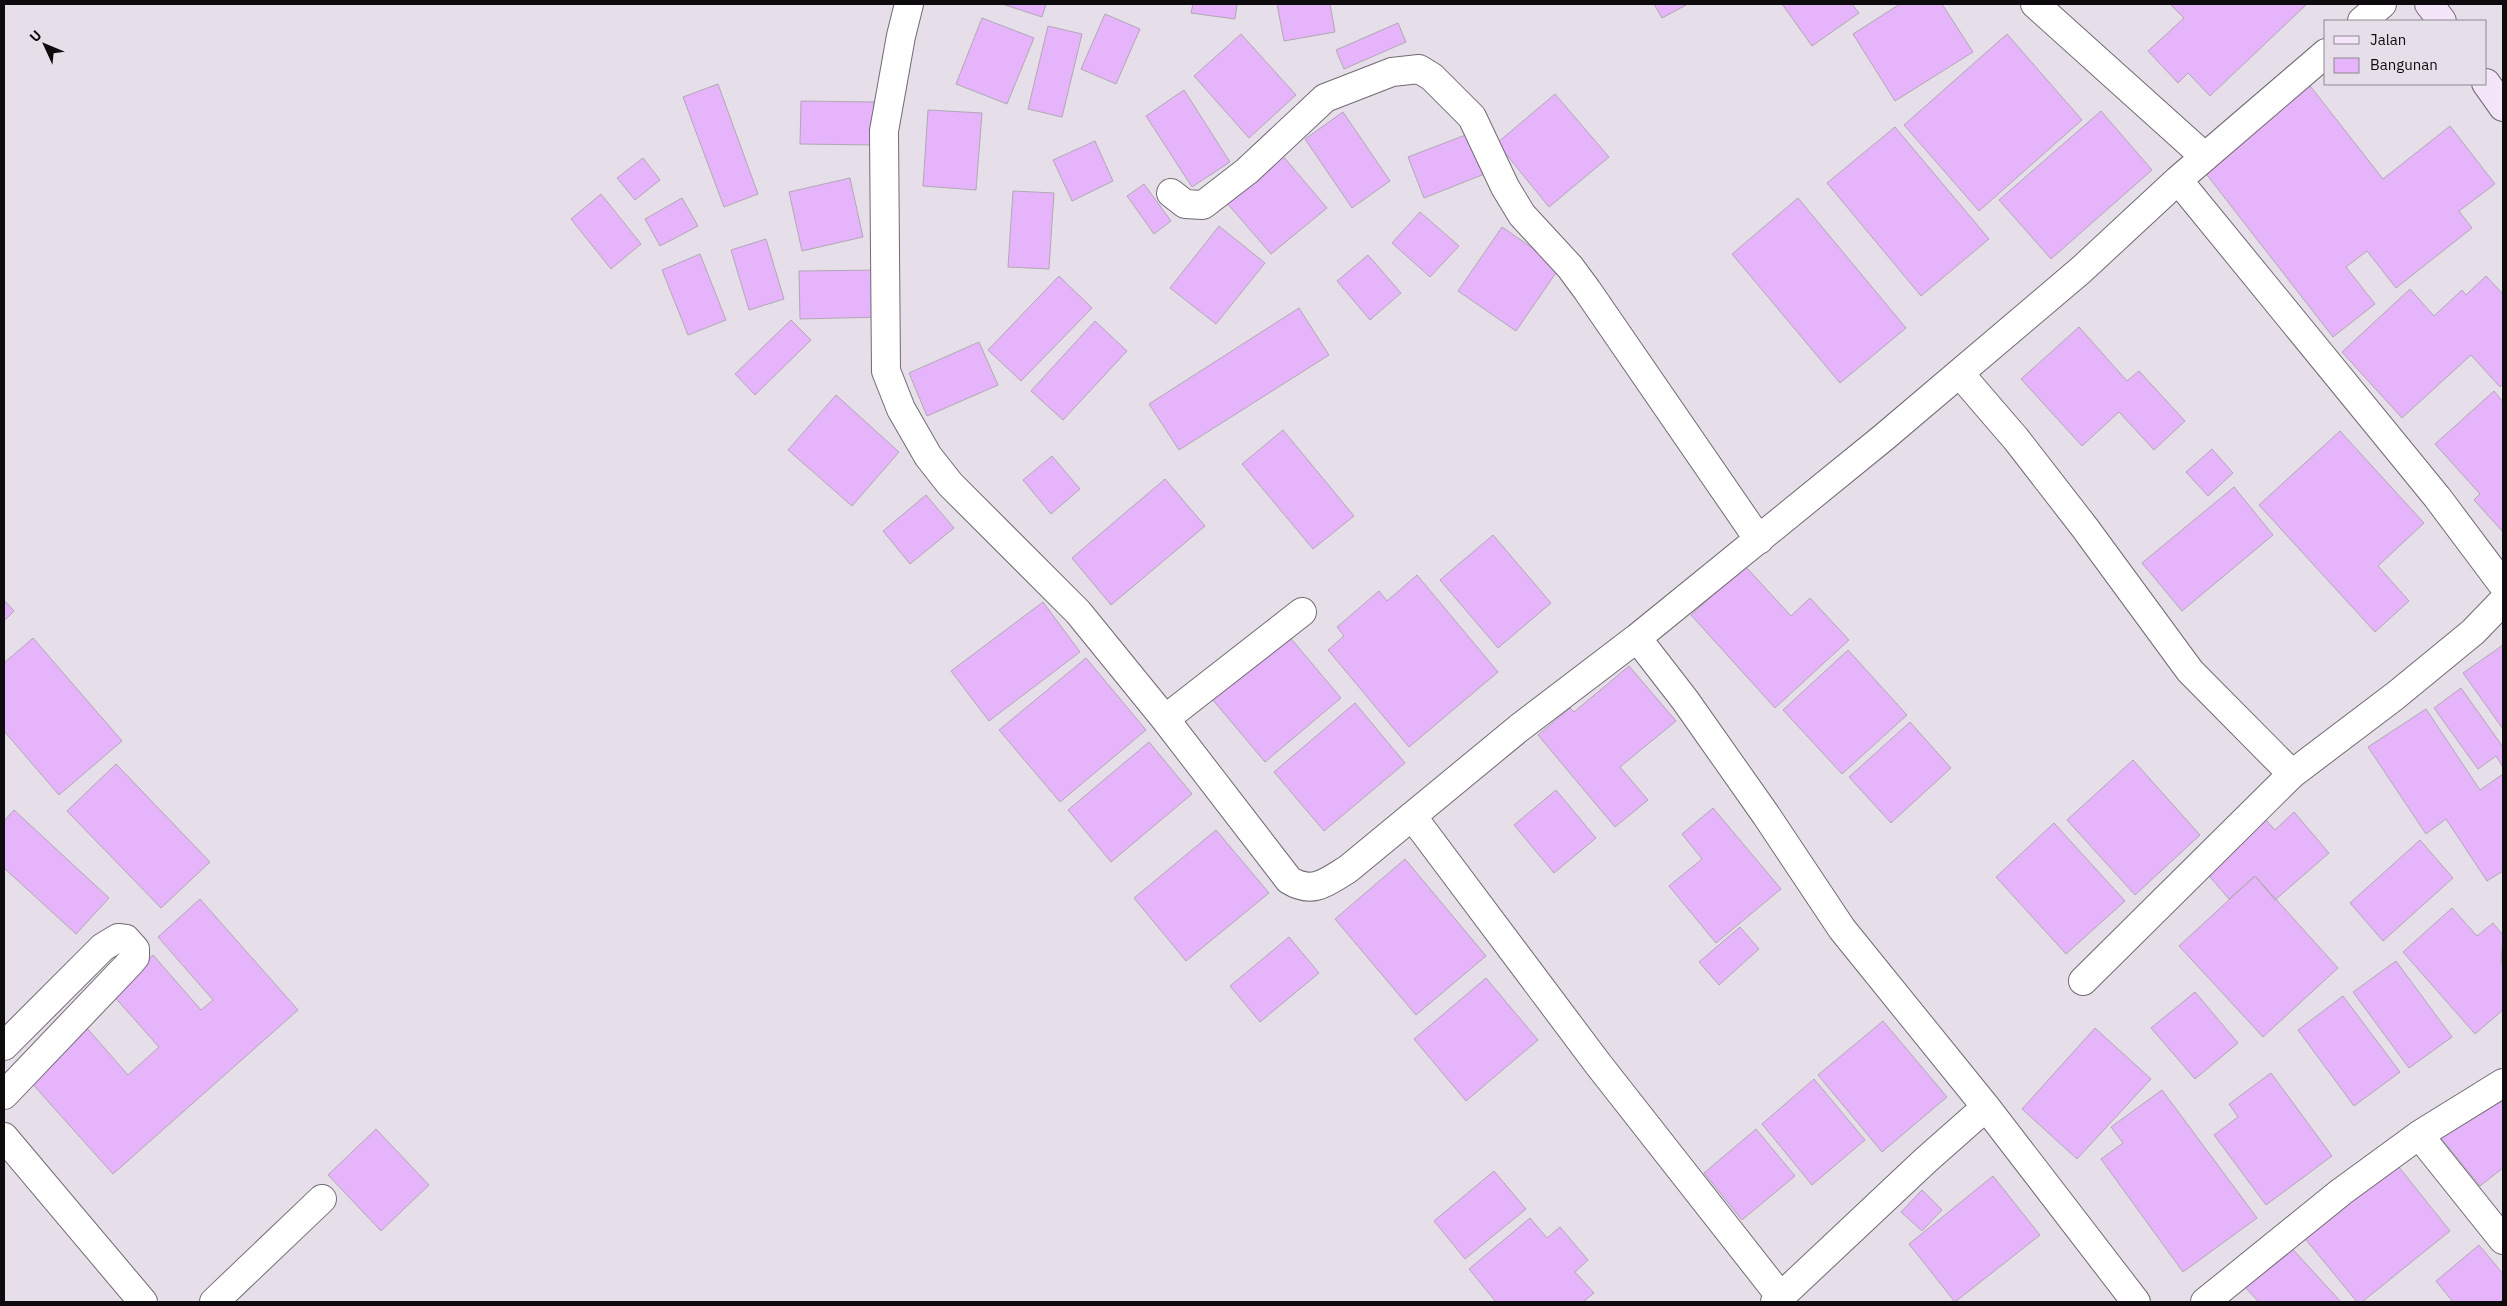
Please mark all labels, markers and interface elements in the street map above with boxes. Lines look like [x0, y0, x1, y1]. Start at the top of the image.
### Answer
north arrow [20, 20, 70, 70]
legend [2324, 20, 2487, 85]
text: U [26, 26, 45, 46]
text: Jalan [2370, 30, 2406, 49]
text: Bangunan [2370, 55, 2438, 74]

